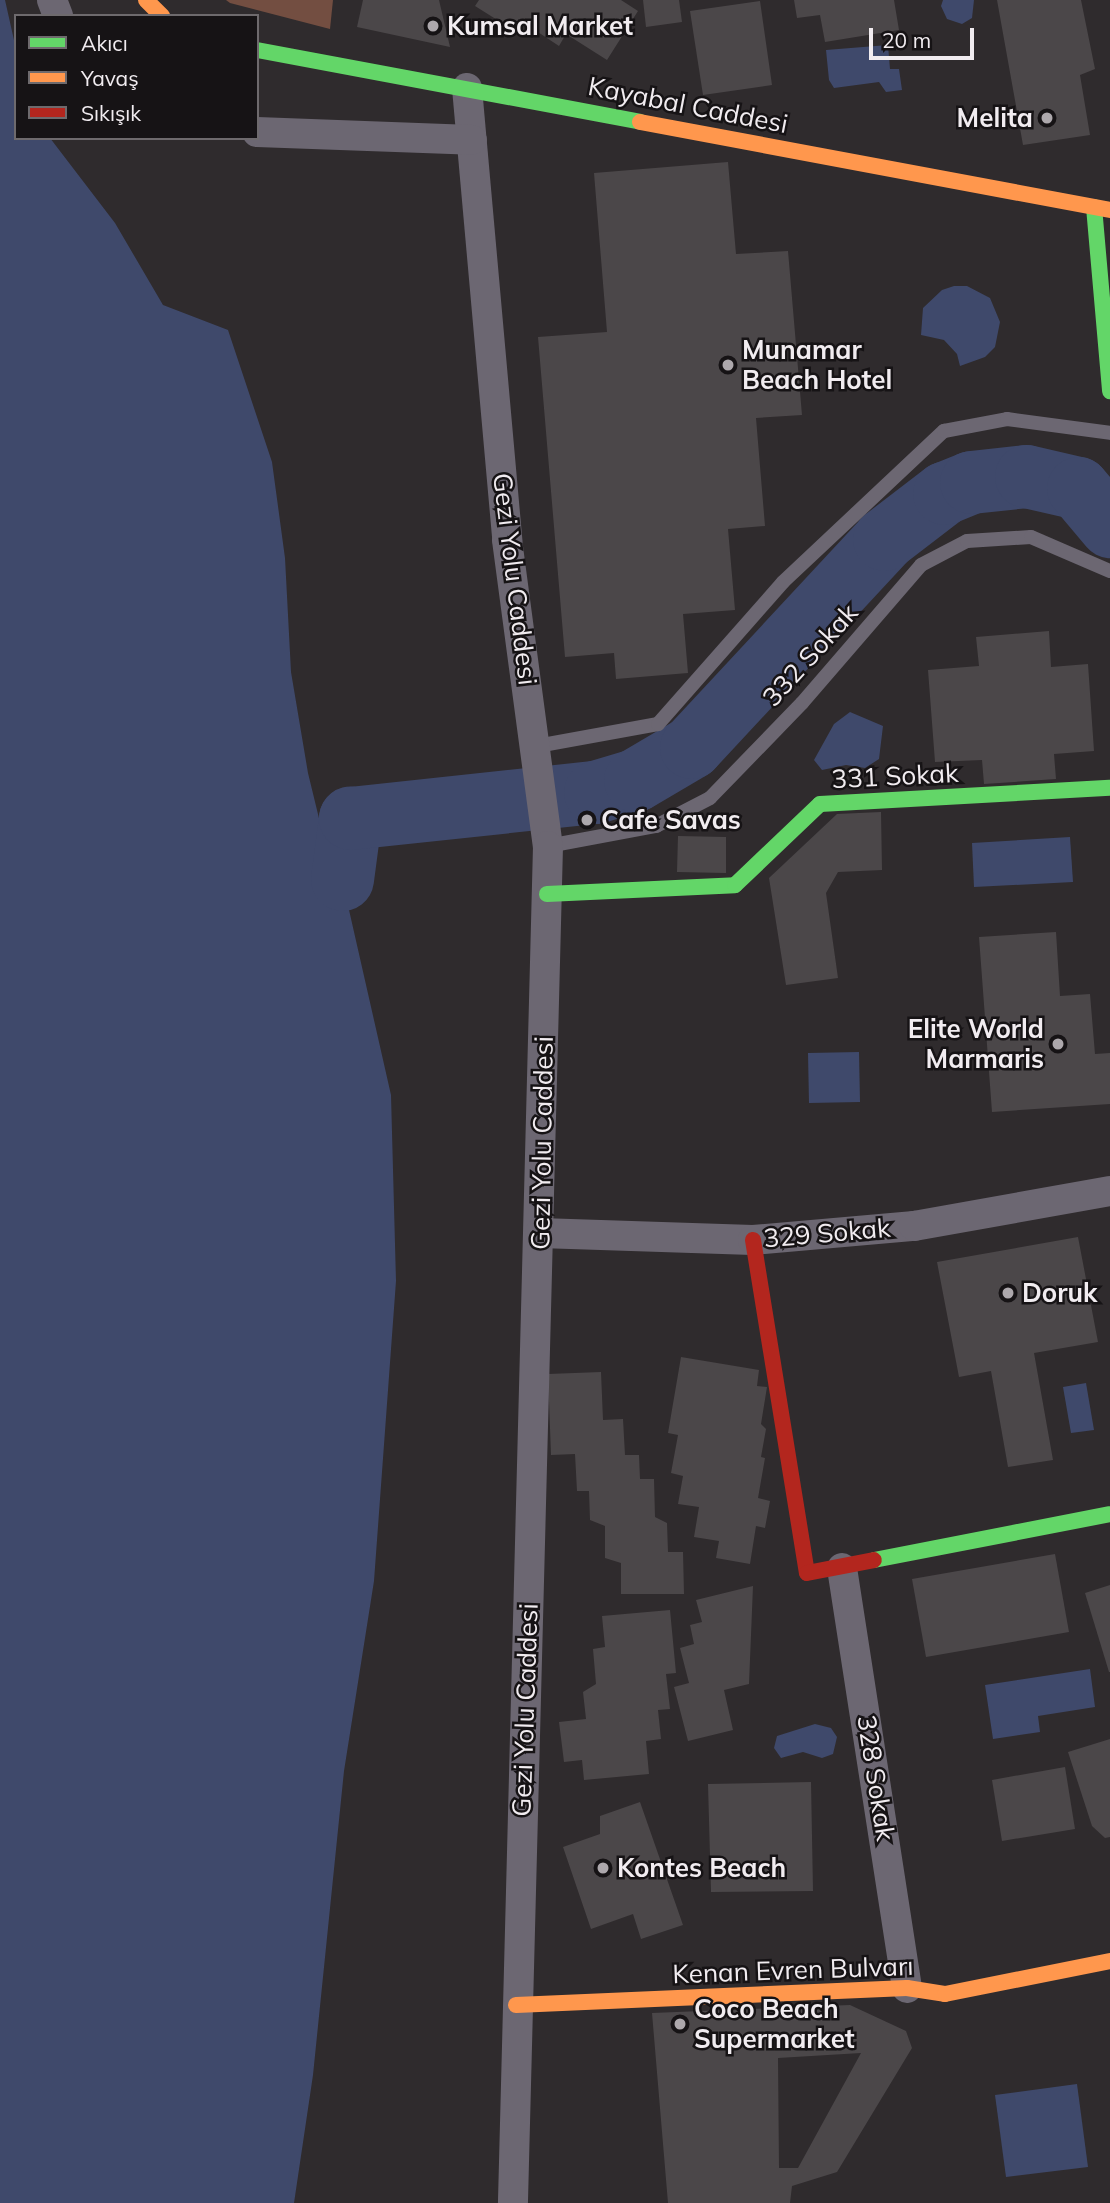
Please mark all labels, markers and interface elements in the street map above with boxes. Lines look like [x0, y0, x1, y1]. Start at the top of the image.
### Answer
place label: Kumsal Market [447, 10, 633, 42]
legend [14, 14, 259, 140]
scale bar [872, 14, 977, 58]
marker: Kumsal Market [425, 18, 441, 34]
text: 20 m [882, 27, 931, 53]
text: Akıcı [81, 30, 128, 56]
text: Yavaş [81, 65, 139, 91]
street label: Kayabal Caddesi [586, 70, 790, 140]
text: Sıkışık [81, 100, 141, 126]
place label: Melita [957, 102, 1033, 134]
marker: Melita [1039, 110, 1055, 126]
place label: Munamar Beach Hotel [742, 334, 892, 396]
marker: Munamar Beach Hotel [720, 357, 736, 373]
street label: Gezi Yolu Caddesi [487, 471, 543, 687]
street label: 332 Sokak [756, 597, 864, 713]
street label: 331 Sokak [831, 757, 959, 795]
place label: Cafe Savas [601, 804, 741, 836]
marker: Cafe Savas [579, 812, 595, 828]
place label: Elite World Marmaris [908, 1013, 1044, 1074]
street label: Gezi Yolu Caddesi [525, 1036, 559, 1250]
marker: Elite World Marmaris [1050, 1036, 1066, 1052]
street label: 329 Sokak [762, 1212, 892, 1254]
place label: Doruk [1022, 1277, 1097, 1309]
marker: Doruk [1000, 1285, 1016, 1301]
street label: Gezi Yolu Caddesi [506, 1603, 544, 1817]
street label: 328 Sokak [851, 1713, 901, 1843]
place label: Kontes Beach [617, 1852, 786, 1884]
marker: Kontes Beach [595, 1860, 611, 1876]
street label: Kenan Evren Bulvarı [672, 1950, 914, 1990]
place label: Coco Beach Supermarket [694, 1993, 855, 2054]
marker: Coco Beach Supermarket [672, 2016, 688, 2032]

